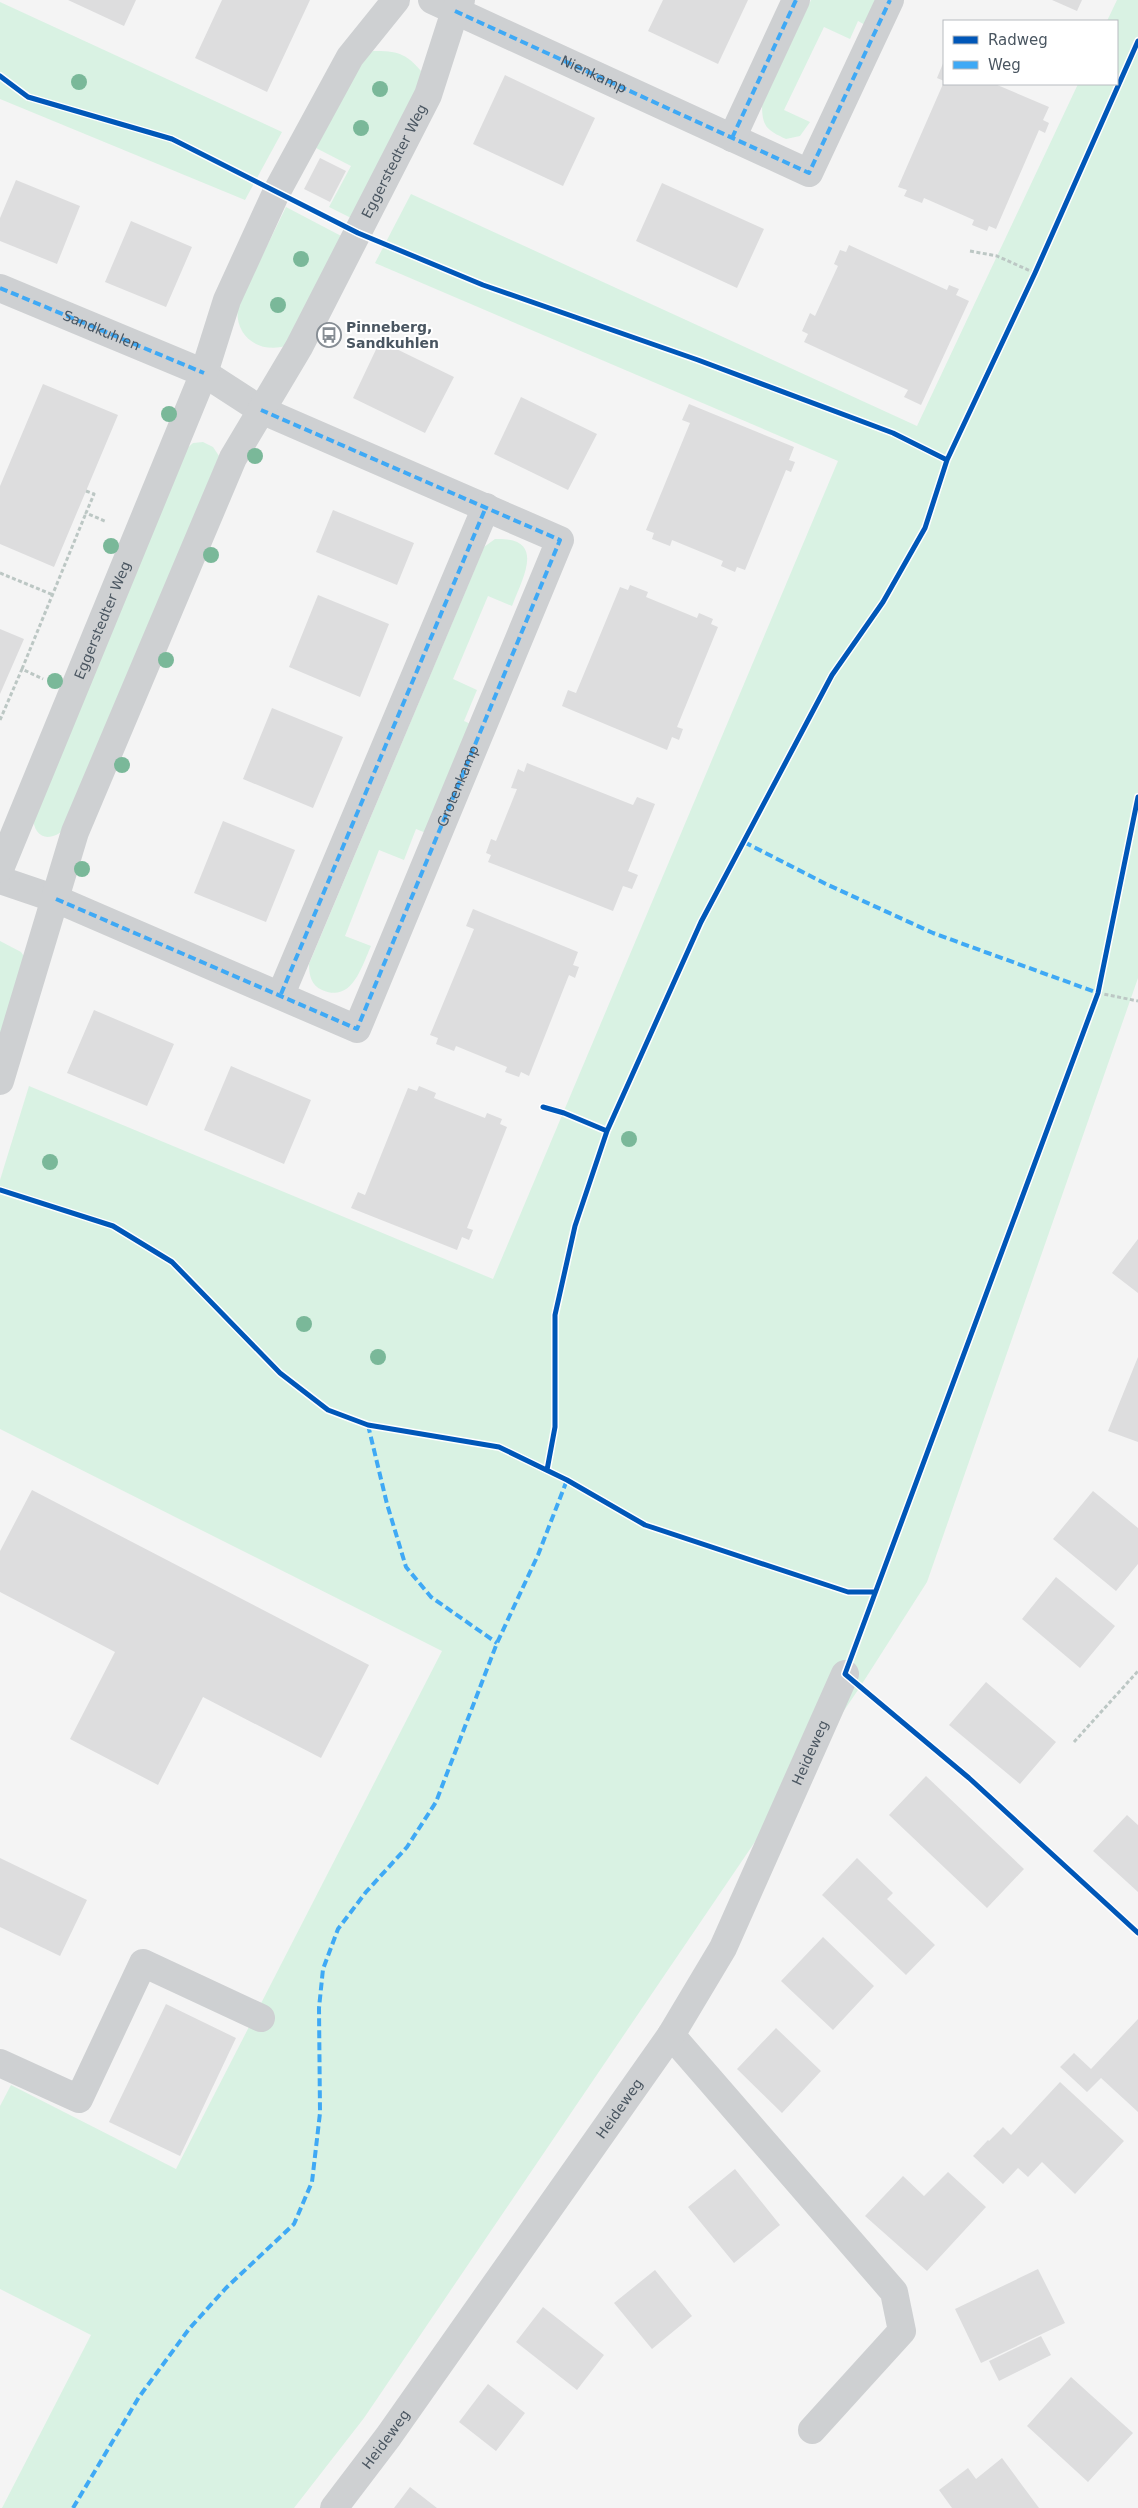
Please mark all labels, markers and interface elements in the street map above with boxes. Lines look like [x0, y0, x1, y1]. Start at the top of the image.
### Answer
legend [943, 20, 1118, 85]
text: Radweg [988, 31, 1048, 49]
street label: Nienkamp [558, 52, 629, 96]
text: Weg [988, 56, 1021, 74]
street label: Eggerstedter Weg [358, 101, 430, 221]
street label: Sandkuhlen [61, 307, 142, 353]
place label: Pinneberg, Sandkuhlen [346, 319, 439, 351]
bus stop icon: Pinneberg, Sandkuhlen [316, 322, 342, 348]
street label: Eggerstedter Weg [71, 559, 134, 682]
street label: Grotenkamp [434, 743, 482, 829]
street label: Heideweg [789, 1718, 831, 1788]
street label: Heideweg [593, 2075, 646, 2141]
street label: Heideweg [359, 2407, 413, 2472]

